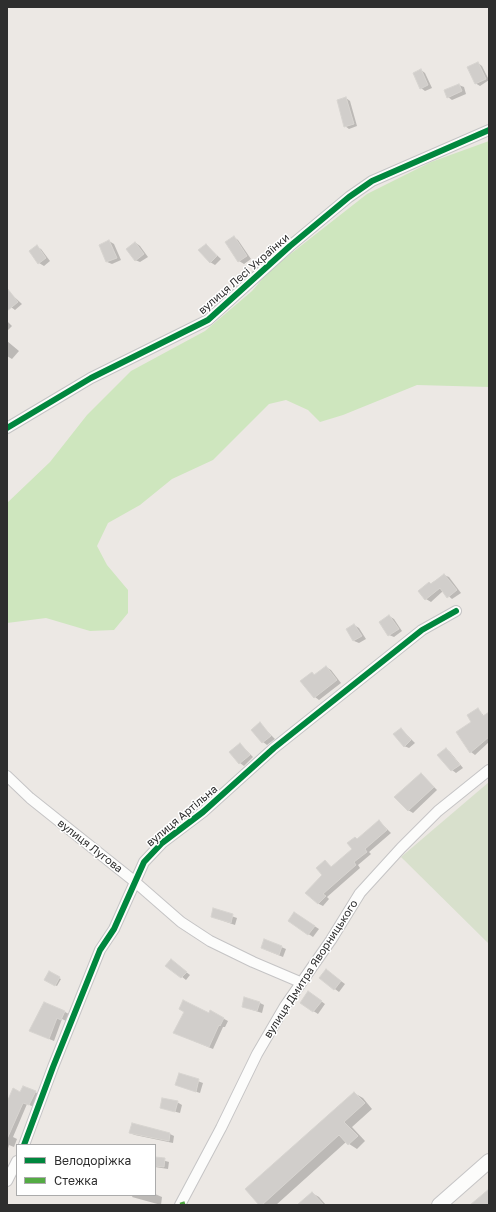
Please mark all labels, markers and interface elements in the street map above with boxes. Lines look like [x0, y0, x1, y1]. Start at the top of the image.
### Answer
street label: вулиця Лесі Українки [196, 231, 292, 317]
street label: вулиця Артільна [144, 782, 220, 850]
street label: вулиця Лугова [55, 816, 125, 876]
street label: вулиця Дмитра Яворницького [261, 897, 361, 1041]
legend [16, 1144, 156, 1196]
text: Велодоріжка [54, 1153, 131, 1168]
text: Стежка [54, 1173, 98, 1188]

